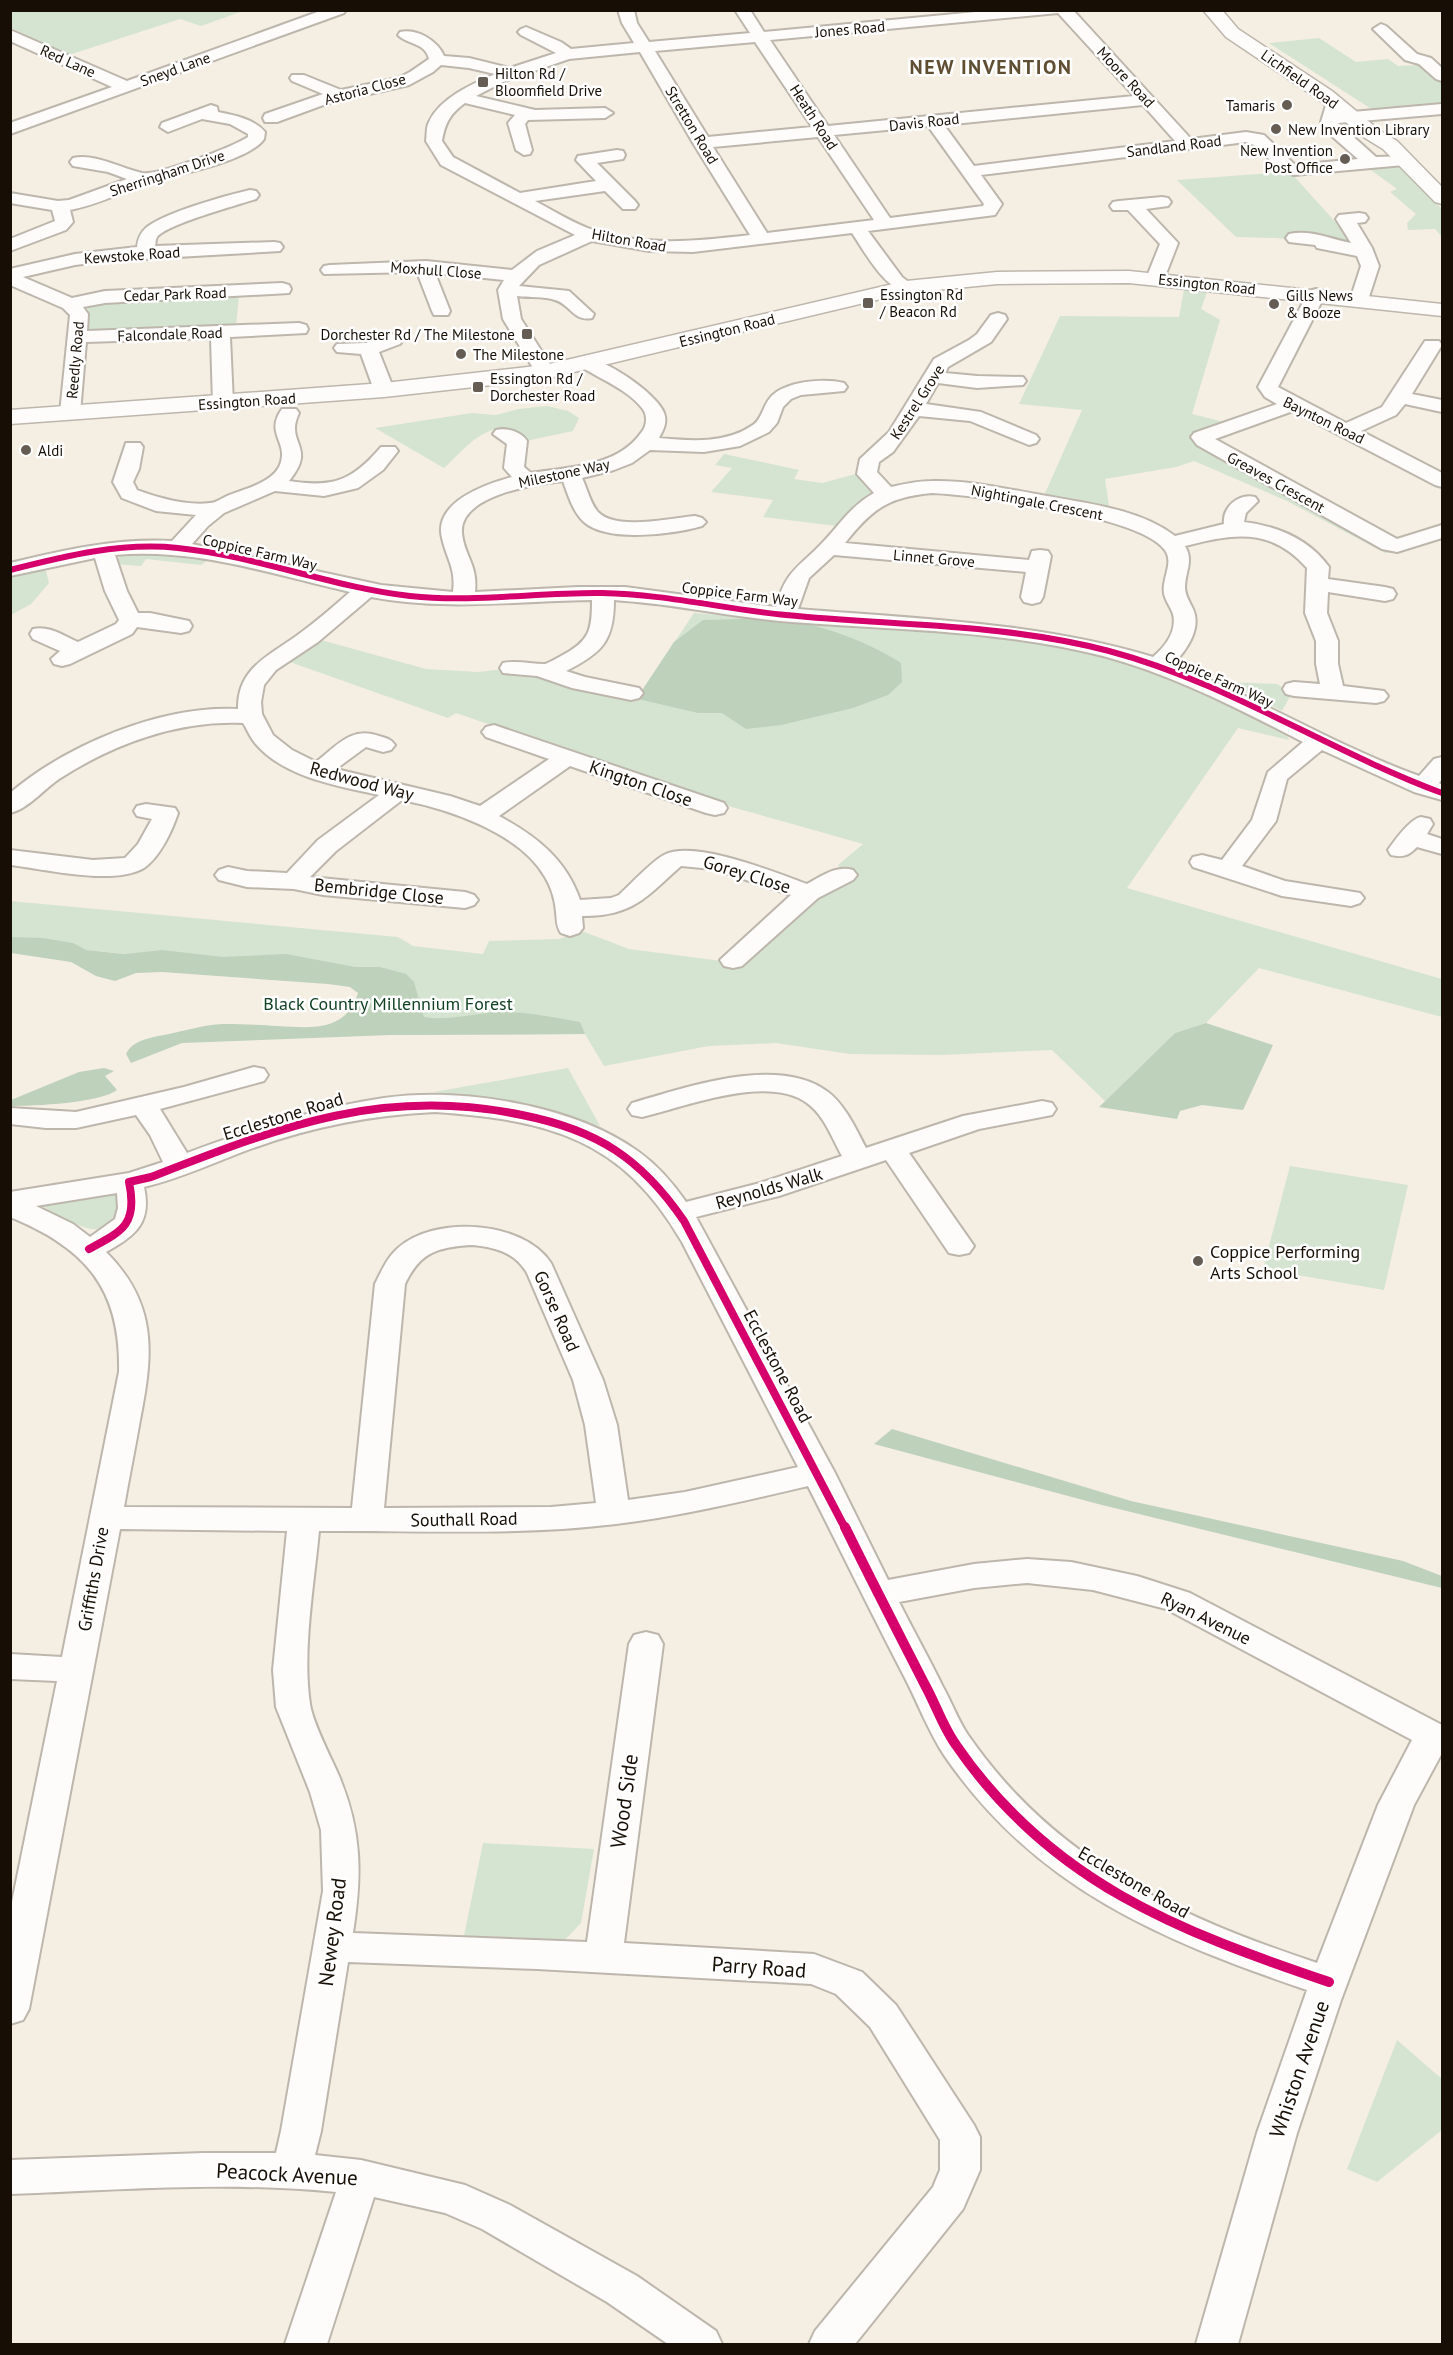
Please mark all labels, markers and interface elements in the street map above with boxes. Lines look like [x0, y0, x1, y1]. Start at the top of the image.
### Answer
street label: Jones Road [813, 16, 886, 42]
street label: Red Lane [37, 40, 99, 82]
street label: Moore Road [1093, 43, 1159, 111]
street label: Lichfield Road [1257, 45, 1343, 113]
street label: Sneyd Lane [137, 48, 213, 90]
district label: NEW INVENTION [910, 54, 1072, 80]
place label: Hilton Rd / Bloomfield Drive [495, 64, 602, 100]
street label: Astoria Close [322, 69, 408, 109]
marker: Hilton Rd / Bloomfield Drive [476, 75, 490, 89]
street label: Heath Road [786, 81, 842, 153]
street label: Stretton Road [661, 82, 723, 168]
place label: Tamaris [1226, 96, 1275, 115]
marker: Tamaris [1280, 98, 1294, 112]
street label: Davis Road [888, 109, 960, 135]
place label: New Invention Library [1288, 120, 1430, 139]
marker: New Invention Library [1269, 122, 1283, 136]
street label: Sandland Road [1125, 131, 1223, 161]
place label: New Invention Post Office [1240, 141, 1333, 177]
street label: Sherringham Drive [107, 145, 227, 201]
marker: New Invention Post Office [1338, 152, 1352, 166]
street label: Hilton Road [590, 224, 668, 256]
street label: Kewstoke Road [83, 242, 181, 268]
street label: Moxhull Close [390, 257, 482, 283]
street label: Essington Road [1157, 269, 1257, 299]
street label: Cedar Park Road [123, 283, 227, 305]
place label: Essington Rd / Beacon Rd [879, 285, 963, 321]
place label: Gills News & Booze [1286, 286, 1353, 322]
marker: Essington Rd / Beacon Rd [861, 296, 875, 310]
marker: Gills News & Booze [1267, 297, 1281, 311]
street label: Essington Road [677, 309, 777, 351]
street label: Reedly Road [62, 320, 88, 400]
street label: Falcondale Road [117, 323, 223, 345]
place label: Dorchester Rd / The Milestone [321, 325, 515, 344]
marker: Dorchester Rd / The Milestone [520, 327, 534, 341]
place label: The Milestone [473, 345, 564, 364]
marker: The Milestone [454, 347, 468, 361]
street label: Kestrel Grove [886, 361, 948, 443]
place label: Essington Rd / Dorchester Road [490, 369, 595, 405]
marker: Essington Rd / Dorchester Road [471, 380, 485, 394]
street label: Essington Road [198, 388, 296, 414]
street label: Baynton Road [1280, 392, 1368, 448]
place label: Aldi [38, 441, 63, 460]
marker: Aldi [19, 443, 33, 457]
street label: Greaves Crescent [1224, 447, 1328, 517]
street label: Milestone Way [517, 454, 611, 492]
street label: Nightingale Crescent [969, 480, 1105, 524]
street label: Coppice Farm Way [201, 530, 319, 574]
street label: Linnet Grove [892, 545, 976, 571]
street label: Coppice Farm Way [681, 577, 799, 611]
street label: Coppice Farm Way [1162, 647, 1276, 711]
street label: Kington Close [586, 755, 696, 811]
street label: Redwood Way [308, 756, 417, 806]
street label: Gorey Close [701, 850, 793, 898]
street label: Bembridge Close [313, 873, 445, 909]
park label: Black Country Millennium Forest [263, 992, 513, 1015]
street label: Ecclestone Road [220, 1087, 346, 1145]
street label: Reynolds Walk [713, 1162, 826, 1214]
place label: Coppice Performing Arts School [1210, 1240, 1360, 1284]
marker: Coppice Performing Arts School [1191, 1254, 1205, 1268]
street label: Gorse Road [529, 1267, 585, 1355]
street label: Ecclestone Road [739, 1305, 817, 1427]
street label: Southall Road [410, 1507, 518, 1531]
street label: Griffiths Drive [72, 1525, 114, 1633]
street label: Ryan Avenue [1157, 1586, 1255, 1650]
street label: Wood Side [604, 1752, 644, 1850]
street label: Ecclestone Road [1074, 1841, 1194, 1923]
street label: Newey Road [312, 1876, 352, 1988]
street label: Parry Road [711, 1950, 807, 1984]
street label: Whiston Avenue [1263, 1997, 1335, 2141]
street label: Peacock Avenue [216, 2157, 358, 2191]

